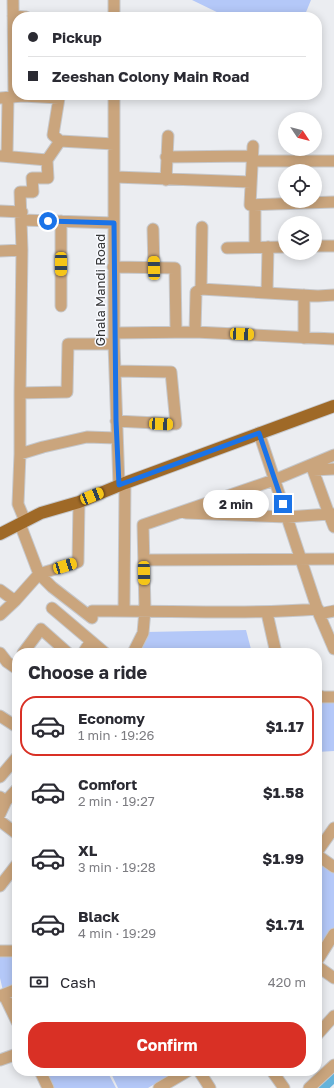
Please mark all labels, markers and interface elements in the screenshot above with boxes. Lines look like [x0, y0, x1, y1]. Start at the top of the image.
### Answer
text: Pickup [52, 28, 102, 46]
text: Zeeshan Colony Main Road [52, 67, 249, 85]
north arrow [278, 112, 322, 156]
map controls [278, 112, 322, 260]
button: locate [278, 164, 322, 208]
route start [39, 212, 57, 230]
button: layers [278, 216, 322, 260]
street label: Ghala Mandi Road [92, 234, 108, 346]
car [55, 252, 67, 276]
car [148, 256, 160, 280]
car [230, 327, 254, 341]
car [149, 417, 173, 431]
car [79, 486, 105, 506]
callout: 2 min [203, 490, 269, 518]
route end [274, 495, 292, 513]
text: 2 min [219, 496, 253, 512]
car [52, 557, 78, 575]
car [138, 561, 150, 585]
text: Choose a ride [28, 661, 147, 683]
icon: car [30, 708, 66, 744]
text: Economy [78, 709, 145, 727]
text: $1.17 [266, 717, 304, 735]
text: 1 min · 19:26 [78, 727, 154, 743]
icon: car [30, 774, 66, 810]
text: Comfort [78, 775, 137, 793]
text: $1.58 [263, 783, 304, 801]
text: 2 min · 19:27 [78, 793, 155, 809]
icon: car [30, 840, 66, 876]
text: XL [78, 841, 97, 859]
text: $1.99 [262, 849, 304, 867]
text: 3 min · 19:28 [78, 859, 156, 875]
icon: car [30, 906, 66, 942]
text: Black [78, 907, 120, 925]
text: $1.71 [266, 915, 304, 933]
text: 4 min · 19:29 [78, 925, 156, 941]
icon: cash [28, 971, 50, 993]
text: Cash [60, 973, 96, 991]
text: 420 m [268, 974, 306, 990]
button: Confirm [28, 1022, 306, 1068]

